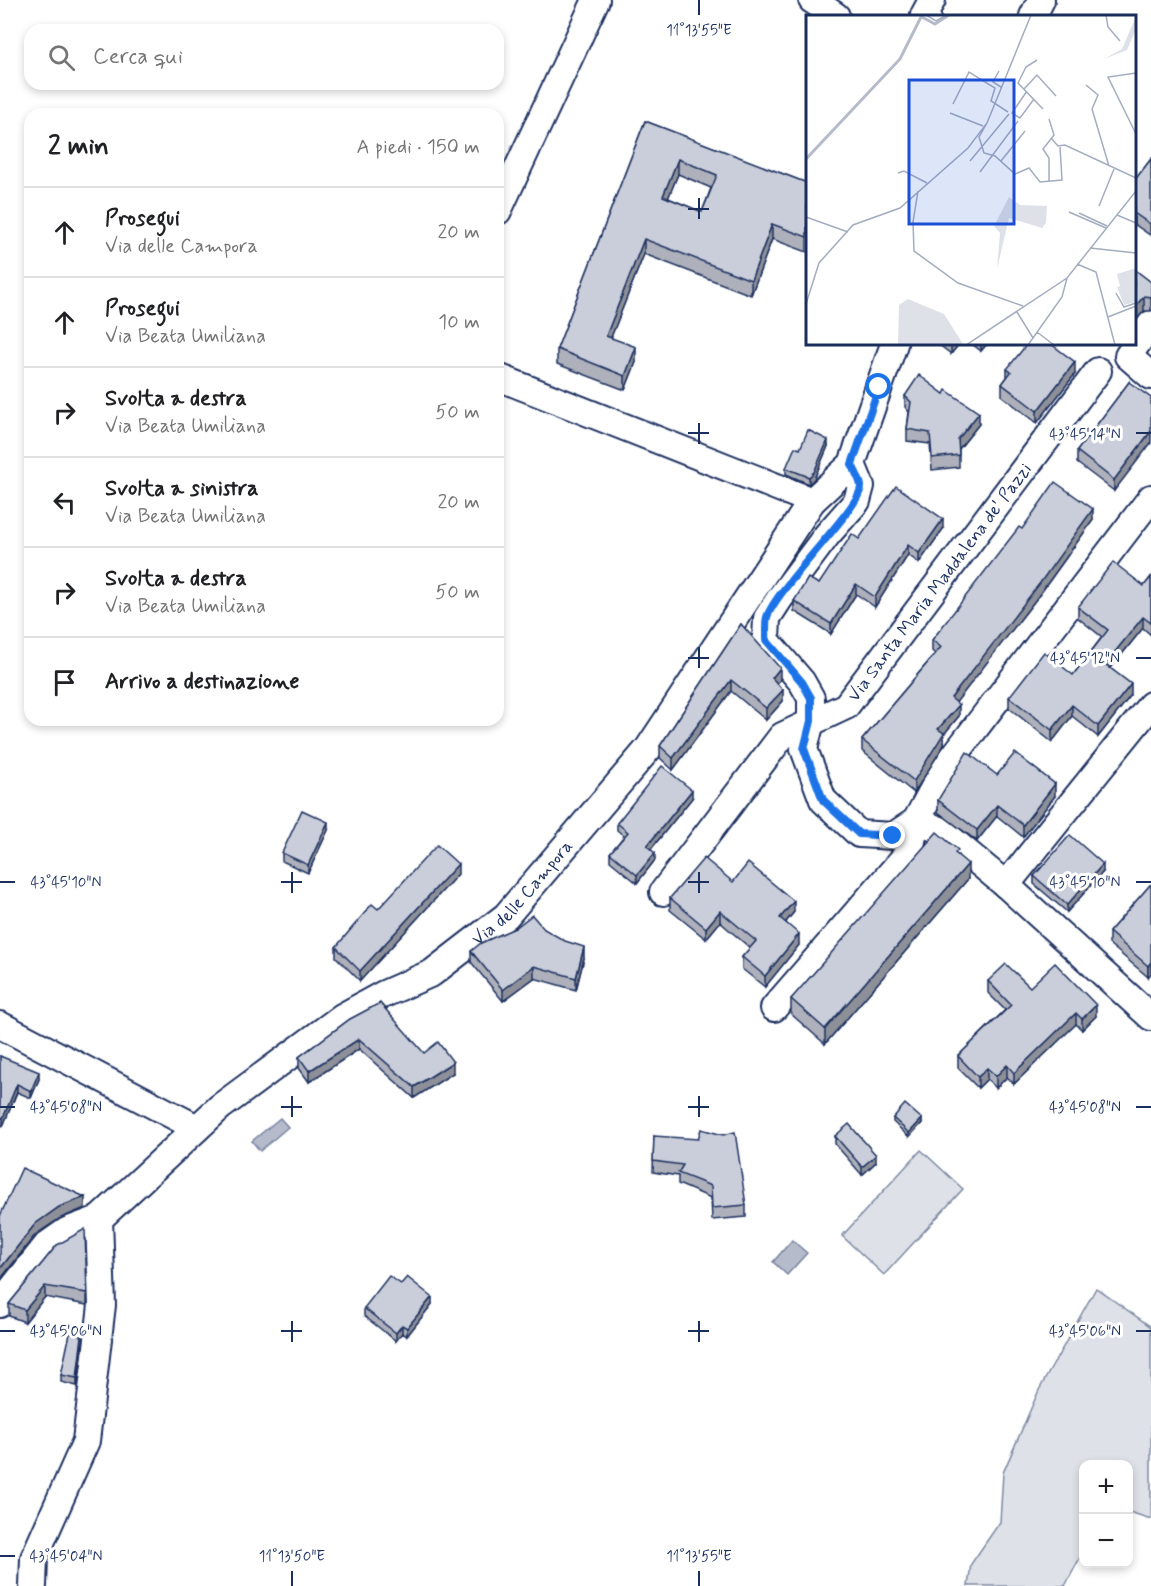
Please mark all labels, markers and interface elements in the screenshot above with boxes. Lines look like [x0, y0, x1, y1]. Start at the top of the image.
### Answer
inset map [806, 15, 1136, 345]
text: 11°13'55"E [666, 21, 732, 41]
search box [24, 24, 504, 90]
icon: search [45, 41, 78, 74]
text: Cerca qui [93, 43, 183, 71]
text: 2 min [48, 130, 109, 164]
text: A piedi · 150 m [356, 134, 480, 161]
text: Prosegui [105, 205, 180, 233]
icon: ahead [48, 216, 81, 249]
text: 20 m [437, 219, 480, 246]
text: Via delle Campora [105, 233, 258, 260]
text: Prosegui [105, 295, 180, 323]
icon: ahead [48, 306, 81, 339]
text: 10 m [438, 309, 480, 336]
text: Via Beata Umiliana [105, 323, 266, 350]
route start [865, 373, 891, 399]
text: Svolta a destra [105, 385, 247, 413]
icon: right [48, 396, 81, 429]
text: 50 m [435, 399, 480, 426]
text: Via Beata Umiliana [105, 413, 266, 440]
text: 43°45'14"N [1049, 425, 1121, 445]
street label: Via Santa Maria Maddalena de' Pazzi [842, 458, 1038, 707]
text: Svolta a sinistra [105, 475, 259, 503]
icon: left [48, 486, 81, 519]
text: 20 m [437, 489, 480, 516]
text: Via Beata Umiliana [105, 503, 266, 530]
text: Svolta a destra [105, 565, 247, 593]
icon: right [48, 576, 81, 609]
text: 50 m [435, 579, 480, 606]
text: Via Beata Umiliana [105, 593, 266, 620]
text: 43°45'12"N [1050, 649, 1120, 669]
icon: arrive [48, 666, 81, 699]
text: Arrivo a destinazione [105, 668, 299, 696]
route end [879, 822, 905, 848]
street label: Via delle Campora [467, 835, 579, 951]
text: 43°45'10"N [31, 873, 101, 893]
text: 43°45'10"N [1050, 873, 1120, 893]
text: 43°45'08"N [30, 1098, 102, 1118]
text: 43°45'08"N [1049, 1098, 1121, 1118]
text: 43°45'06"N [30, 1322, 102, 1342]
text: 43°45'06"N [1049, 1322, 1121, 1342]
map controls [1079, 1460, 1133, 1568]
button: + [1079, 1460, 1133, 1514]
button: − [1079, 1514, 1133, 1568]
text: 43°45'04"N [30, 1547, 103, 1567]
text: 11°13'50"E [259, 1547, 325, 1567]
text: 11°13'55"E [666, 1547, 732, 1567]

